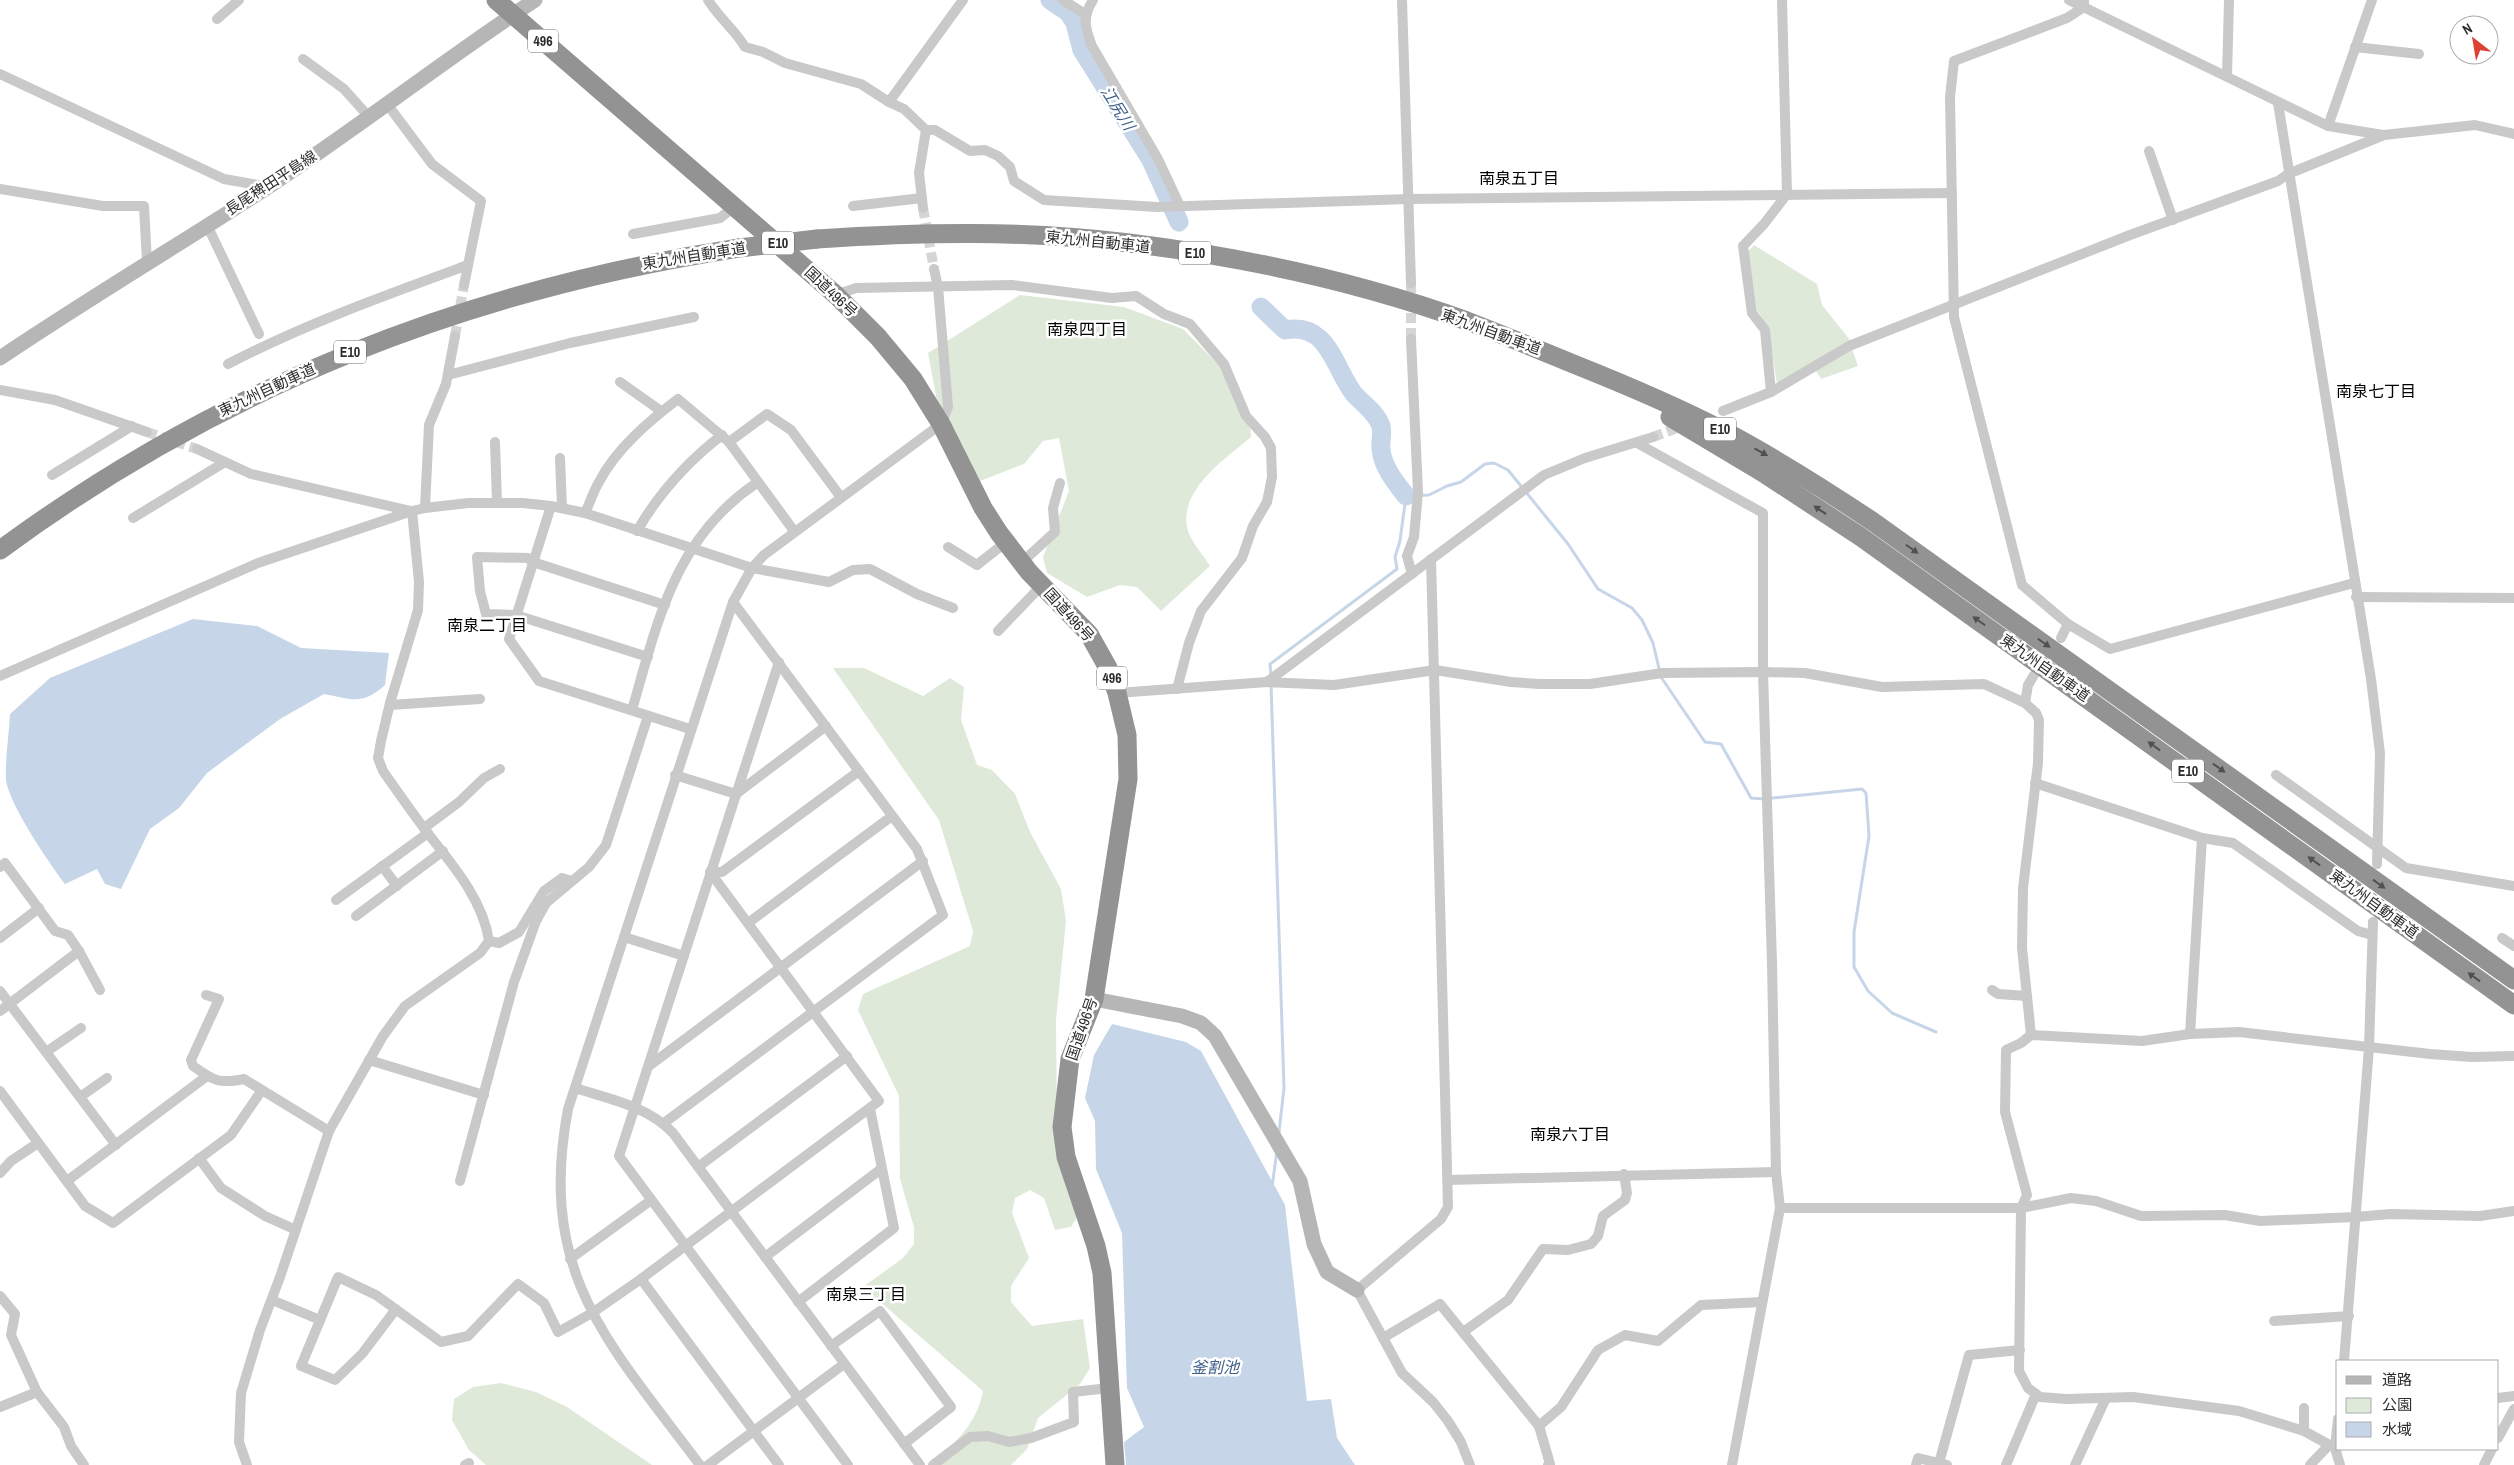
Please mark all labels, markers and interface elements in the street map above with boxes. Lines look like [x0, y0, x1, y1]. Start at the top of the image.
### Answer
north arrow [2449, 15, 2499, 65]
text: N [2459, 19, 2475, 39]
road number: 496 [528, 29, 558, 52]
water label: 江尻川 [1096, 82, 1141, 136]
street label: 長尾稗田平島線 [221, 145, 320, 220]
district label: 南泉五丁目 [1479, 167, 1559, 189]
street label: 東九州自動車道 [1045, 226, 1151, 257]
road number: E10 [762, 232, 794, 254]
street label: 東九州自動車道 [640, 237, 747, 274]
road number: E10 [1179, 242, 1211, 264]
street label: 国道496号 [800, 262, 862, 322]
street label: 東九州自動車道 [1438, 304, 1544, 359]
district label: 南泉四丁目 [1047, 318, 1127, 340]
road number: E10 [334, 341, 366, 364]
street label: 東九州自動車道 [215, 358, 319, 421]
district label: 南泉七丁目 [2336, 380, 2416, 402]
road number: E10 [1704, 418, 1736, 440]
one-way arrow [1754, 447, 1768, 456]
one-way arrow [1814, 505, 1827, 515]
one-way arrow [1905, 544, 1919, 554]
street label: 国道496号 [1040, 583, 1099, 646]
district label: 南泉二丁目 [447, 614, 527, 636]
one-way arrow [1972, 616, 1986, 626]
street label: 東九州自動車道 [1996, 629, 2094, 706]
one-way arrow [2037, 638, 2050, 649]
road number: 496 [1097, 666, 1127, 690]
one-way arrow [2147, 741, 2161, 751]
road number: E10 [2172, 759, 2204, 782]
one-way arrow [2212, 763, 2225, 774]
one-way arrow [2307, 856, 2321, 866]
street label: 東九州自動車道 [2326, 864, 2423, 943]
one-way arrow [2373, 879, 2386, 889]
one-way arrow [2468, 972, 2481, 982]
street label: 国道496号 [1061, 994, 1102, 1063]
district label: 南泉六丁目 [1530, 1123, 1610, 1145]
district label: 南泉三丁目 [826, 1283, 906, 1305]
water label: 釜割池 [1191, 1356, 1241, 1378]
legend [2336, 1360, 2499, 1450]
text: 道路 [2382, 1369, 2412, 1390]
text: 公園 [2382, 1394, 2412, 1415]
text: 水域 [2382, 1419, 2412, 1440]

